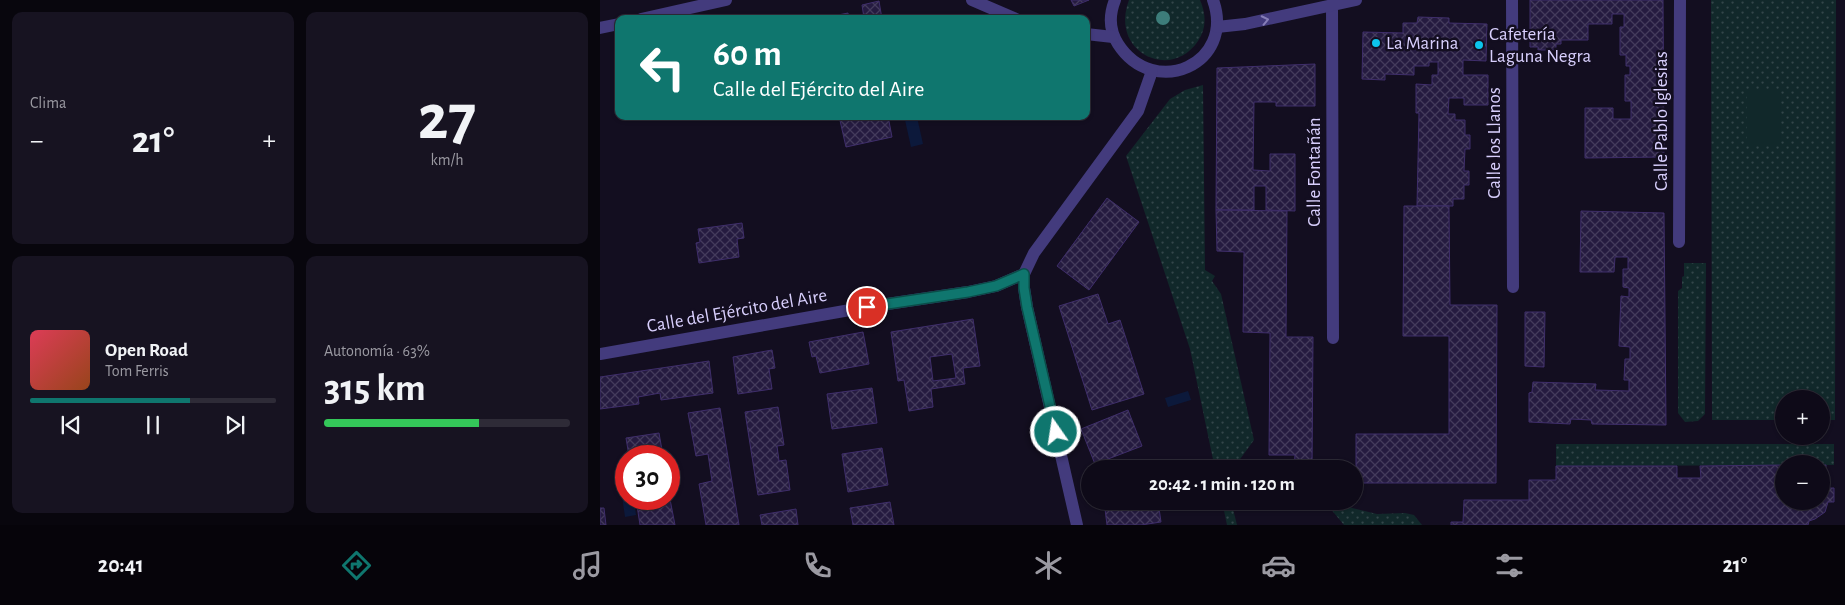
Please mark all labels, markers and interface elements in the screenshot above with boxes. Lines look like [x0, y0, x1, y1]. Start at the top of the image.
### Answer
one-way arrow [1261, 15, 1270, 25]
place label: Cafetería Laguna Negra [1489, 25, 1592, 66]
place label: La Marina [1386, 34, 1459, 53]
icon: left [630, 35, 695, 100]
text: 60 m [713, 37, 782, 72]
marker: La Marina [1370, 37, 1382, 49]
marker: Cafetería Laguna Negra [1473, 39, 1485, 51]
street label: Calle Pablo Iglesias [1652, 51, 1671, 191]
text: Calle del Ejército del Aire [713, 78, 924, 100]
text: 27 [418, 86, 476, 151]
street label: Calle los Llanos [1485, 87, 1504, 199]
text: Clima [30, 95, 66, 111]
street label: Calle Fontañán [1305, 117, 1324, 227]
text: 21° [132, 122, 174, 160]
text: − [30, 127, 43, 155]
text: + [263, 127, 276, 155]
text: km/h [430, 152, 464, 168]
street label: Calle del Ejército del Aire [645, 286, 829, 336]
pin [846, 286, 888, 328]
icon: arrive [853, 293, 881, 321]
text: Open Road [105, 341, 188, 360]
text: Autonomía · 63% [324, 343, 430, 359]
text: Tom Ferris [105, 363, 169, 379]
text: 315 km [324, 370, 426, 408]
map controls [1775, 390, 1830, 510]
button: + [1775, 390, 1830, 445]
position arrow [1029, 405, 1081, 457]
icon: previous [57, 411, 85, 439]
icon: pause [139, 411, 167, 439]
icon: next [221, 411, 249, 439]
speed limit sign: 30 [615, 445, 680, 510]
button: − [1775, 455, 1830, 510]
text: 20:42 · 1 min · 120 m [1149, 475, 1295, 494]
icon: directions [339, 548, 374, 583]
icon: music [570, 548, 605, 583]
icon: phone [800, 548, 835, 583]
icon: climate [1031, 548, 1066, 583]
icon: car [1261, 548, 1296, 583]
icon: filters [1492, 548, 1527, 583]
text: 20:41 [98, 554, 144, 576]
text: 21° [1722, 554, 1747, 576]

